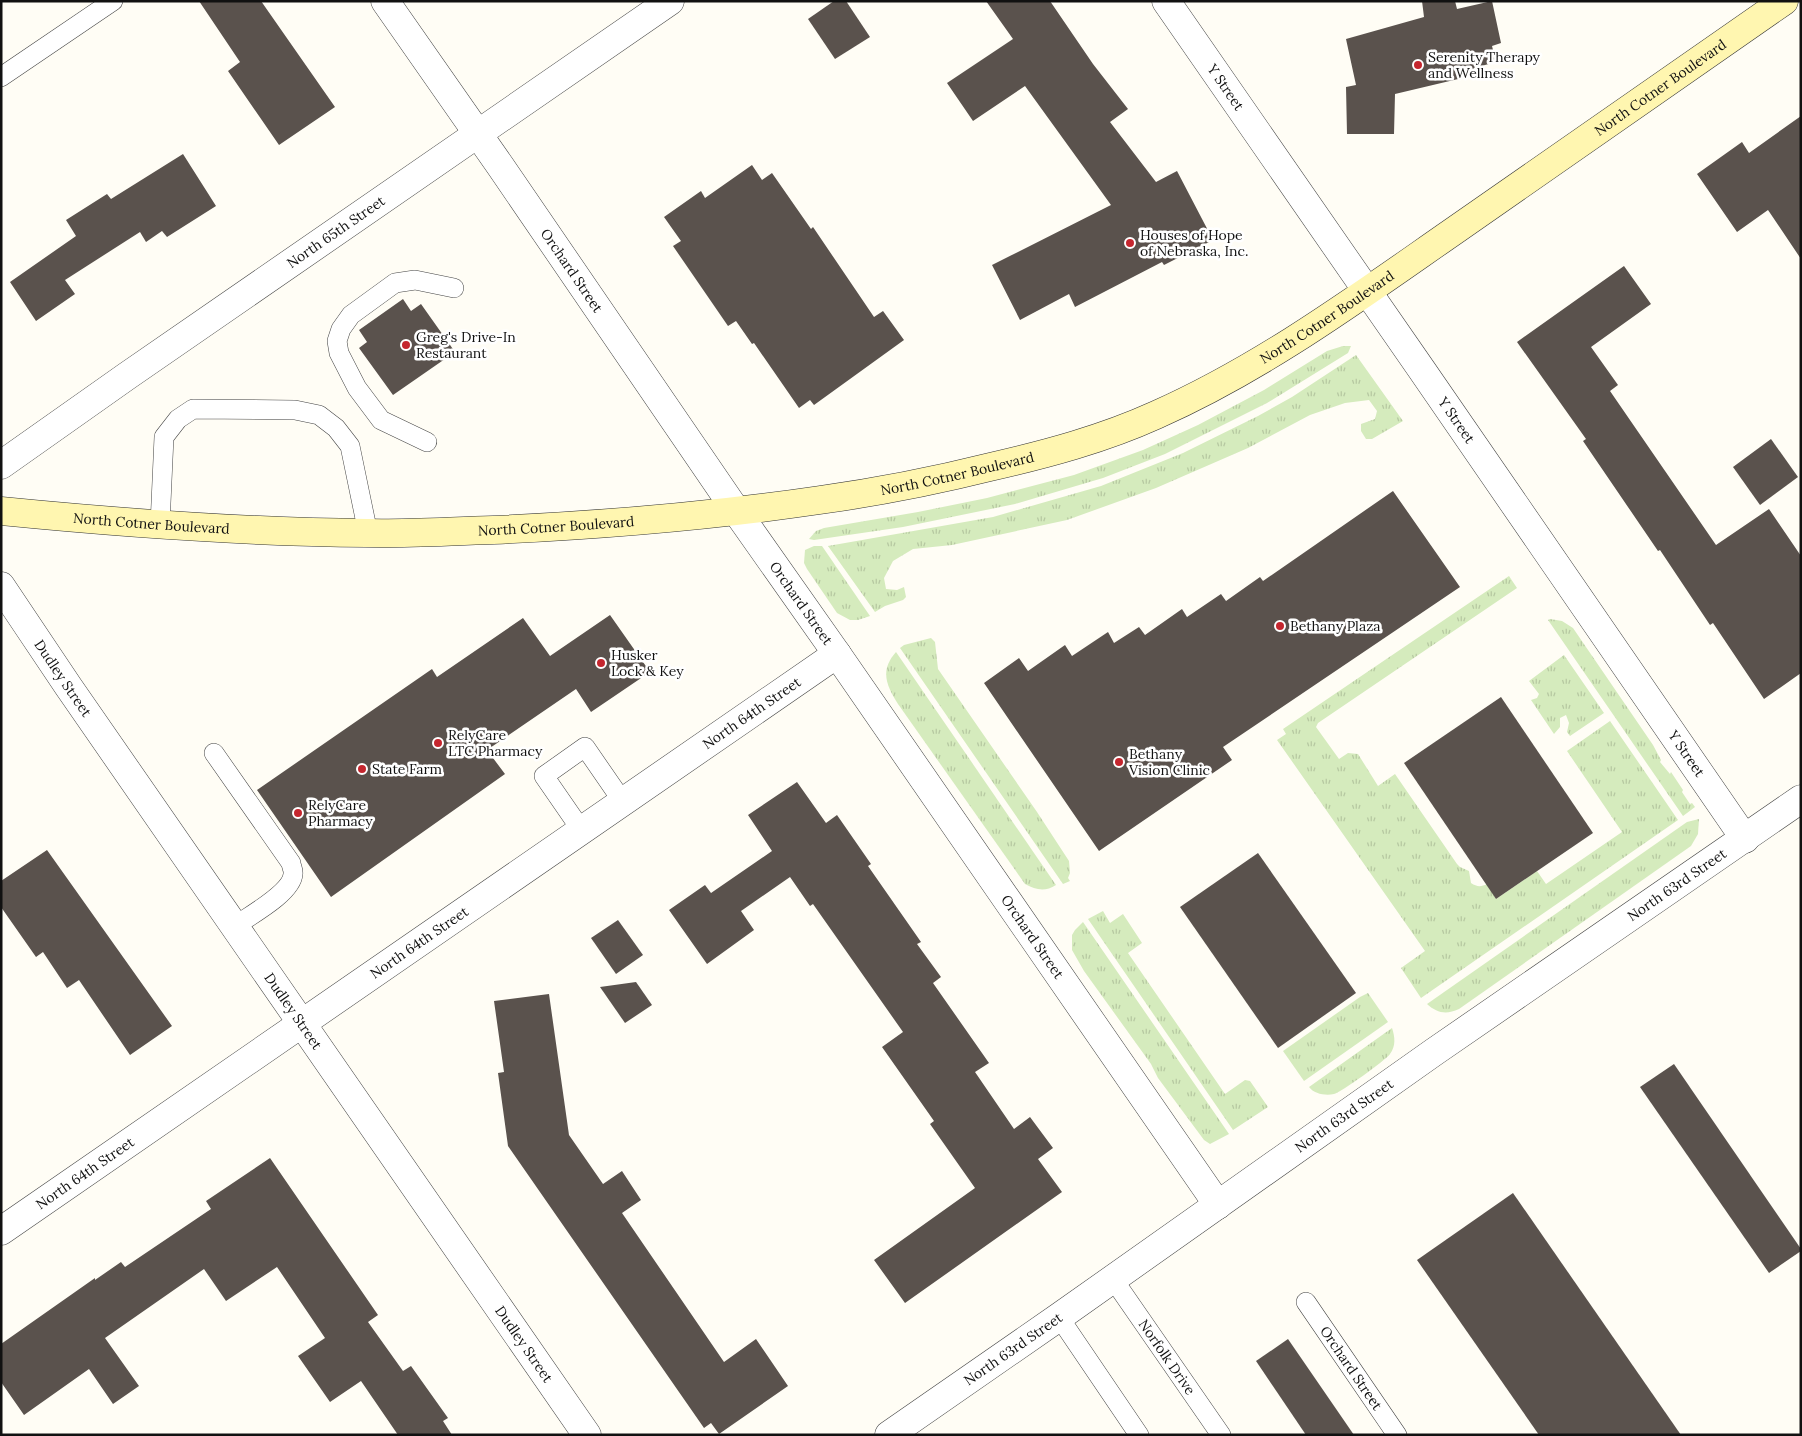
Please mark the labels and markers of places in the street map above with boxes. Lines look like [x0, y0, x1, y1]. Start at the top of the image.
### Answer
place label: Serenity Therapy and Wellness [1428, 48, 1541, 82]
marker: Serenity Therapy and Wellness [1412, 59, 1424, 71]
place label: Houses of Hope of Nebraska, Inc. [1140, 226, 1248, 260]
marker: Houses of Hope of Nebraska, Inc. [1124, 237, 1136, 249]
place label: Greg's Drive-In Restaurant [416, 328, 516, 362]
marker: Greg's Drive-In Restaurant [400, 339, 412, 351]
place label: Bethany Plaza [1290, 617, 1381, 635]
marker: Bethany Plaza [1274, 620, 1286, 632]
place label: Husker Lock & Key [611, 646, 684, 680]
marker: Husker Lock & Key [595, 657, 607, 669]
place label: RelyCare LTC Pharmacy [448, 726, 543, 760]
marker: RelyCare LTC Pharmacy [432, 737, 444, 749]
place label: Bethany Vision Clinic [1128, 745, 1210, 779]
marker: Bethany Vision Clinic [1113, 756, 1125, 768]
place label: State Farm [372, 760, 443, 778]
marker: State Farm [356, 763, 368, 775]
place label: RelyCare Pharmacy [308, 796, 373, 830]
marker: RelyCare Pharmacy [292, 807, 304, 819]

